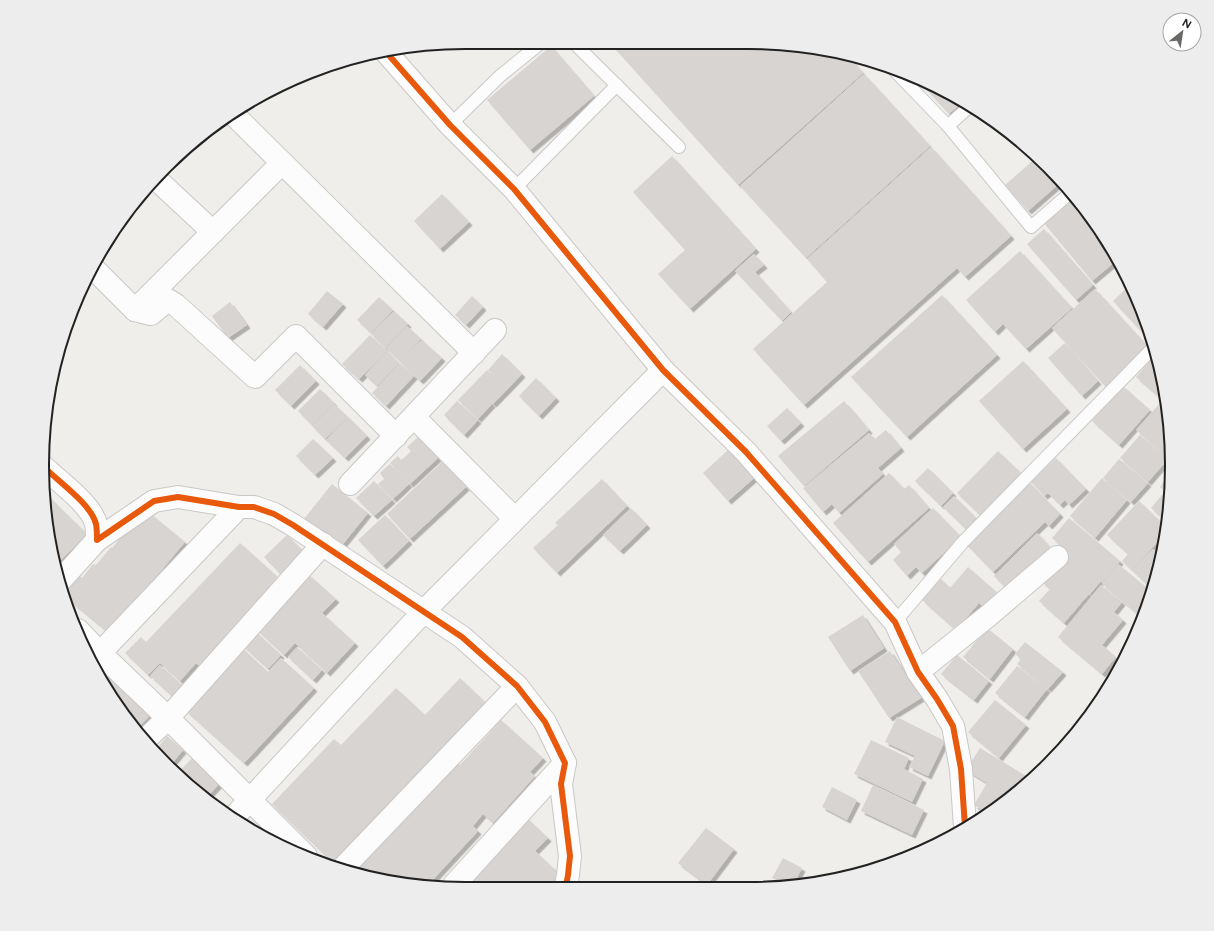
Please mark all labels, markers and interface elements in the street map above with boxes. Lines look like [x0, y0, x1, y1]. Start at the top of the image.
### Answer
north arrow [1162, 12, 1202, 52]
text: N [1180, 16, 1194, 32]

